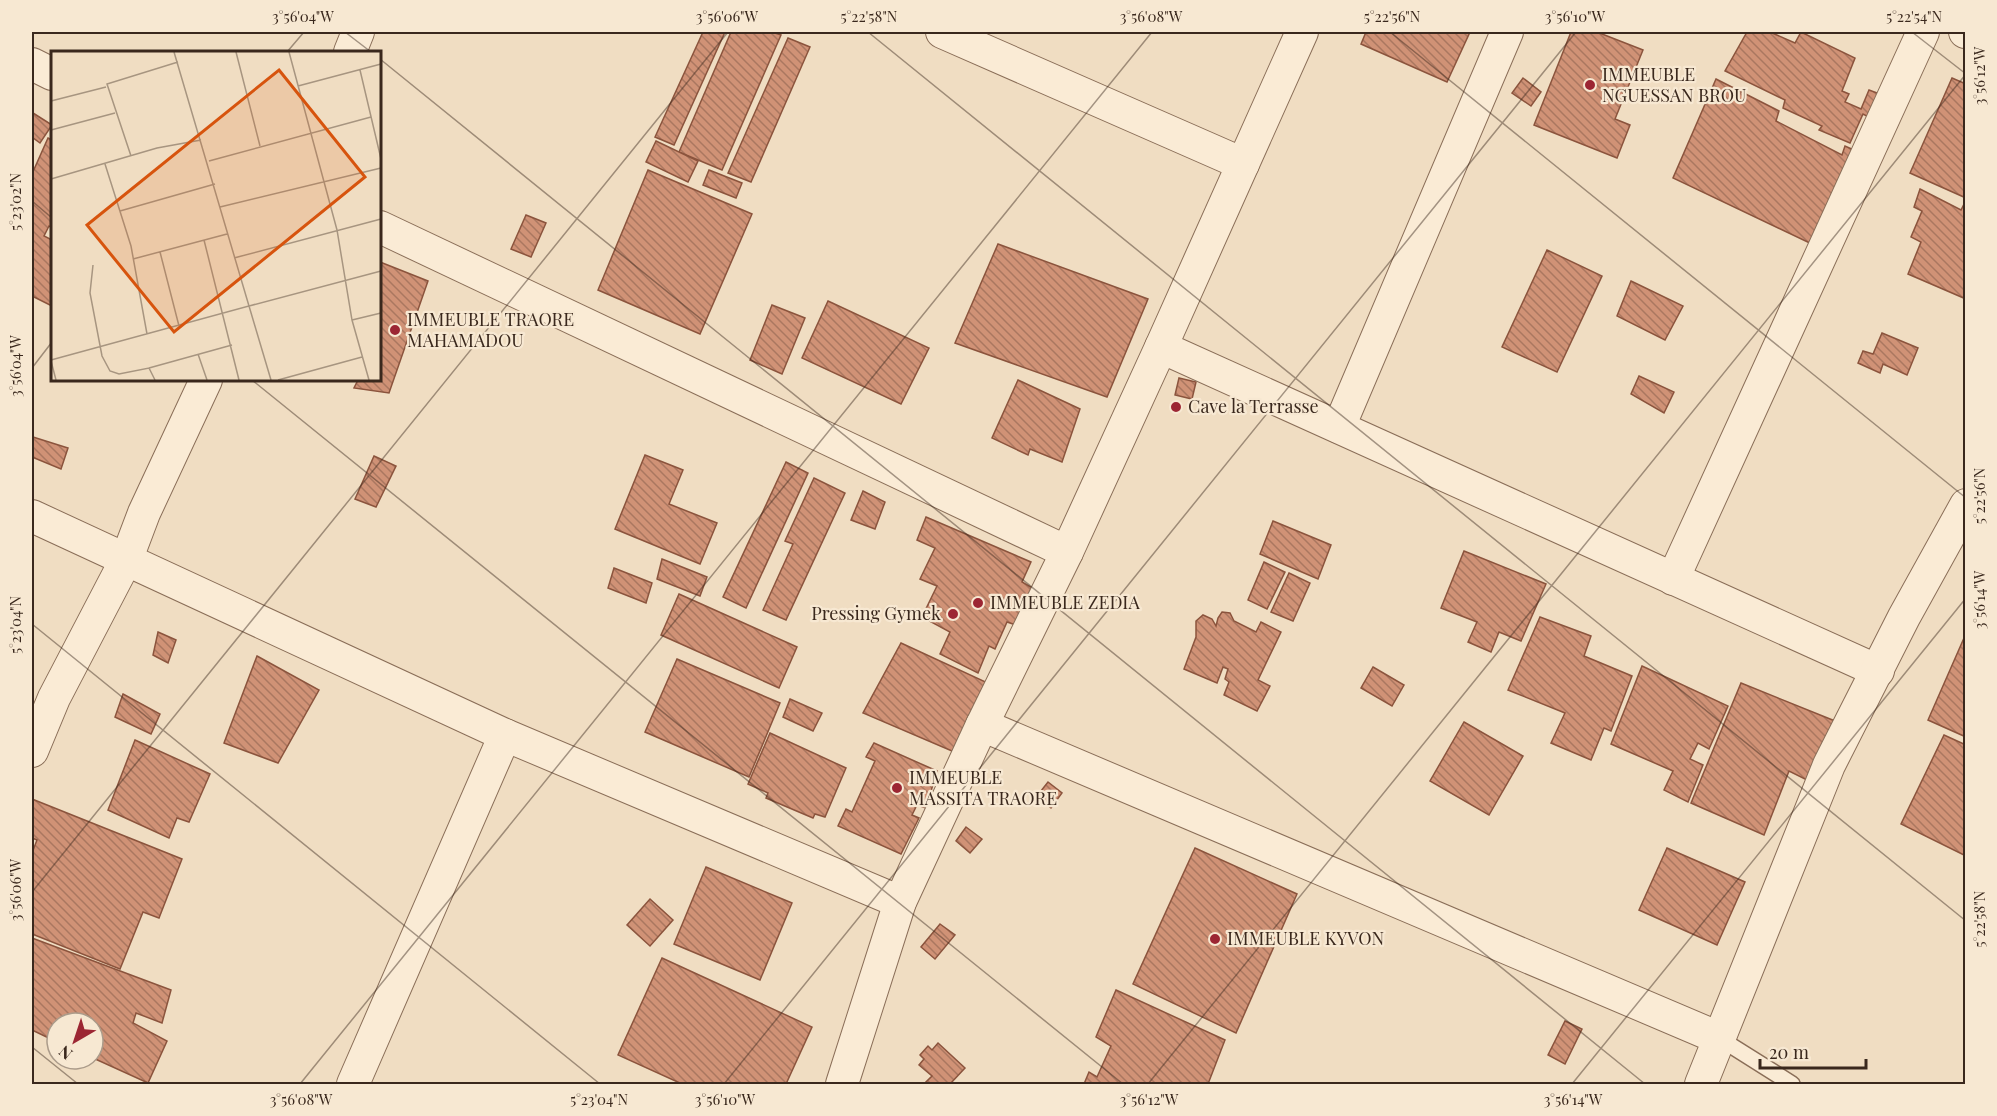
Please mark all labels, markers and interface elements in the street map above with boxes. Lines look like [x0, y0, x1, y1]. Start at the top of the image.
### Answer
text: 3°56'04"W [272, 6, 334, 26]
text: 3°56'06"W [696, 6, 759, 26]
text: 5°22'58"N [841, 6, 898, 26]
text: 3°56'08"W [1120, 6, 1183, 26]
text: 5°22'56"N [1364, 6, 1421, 26]
text: 3°56'10"W [1545, 6, 1606, 26]
text: 5°22'54"N [1886, 6, 1942, 26]
text: 3°56'12"W [1969, 46, 1989, 105]
inset map [51, 51, 381, 381]
place label: IMMEUBLE NGUESSAN BROU [1602, 62, 1746, 107]
marker: IMMEUBLE NGUESSAN BROU [1583, 78, 1597, 92]
text: 5°23'02"N [5, 173, 25, 231]
place label: IMMEUBLE TRAORE MAHAMADOU [407, 307, 574, 352]
marker: IMMEUBLE TRAORE MAHAMADOU [388, 323, 402, 337]
text: 3°56'04"W [5, 335, 25, 397]
place label: Cave la Terrasse [1188, 394, 1319, 418]
marker: Cave la Terrasse [1169, 400, 1183, 414]
text: 5°22'56"N [1969, 467, 1989, 524]
text: 3°56'14"W [1969, 570, 1989, 629]
place label: IMMEUBLE ZEDIA [990, 590, 1140, 614]
text: 5°23'04"N [5, 595, 25, 654]
marker: IMMEUBLE ZEDIA [971, 596, 985, 610]
place label: Pressing Gymek [811, 601, 941, 625]
marker: Pressing Gymek [946, 607, 960, 621]
place label: IMMEUBLE MASSITA TRAORE [909, 765, 1057, 810]
marker: IMMEUBLE MASSITA TRAORE [890, 781, 904, 795]
text: 3°56'06"W [5, 858, 25, 921]
text: 5°22'58"N [1969, 890, 1989, 947]
place label: IMMEUBLE KYVON [1227, 926, 1384, 950]
marker: IMMEUBLE KYVON [1208, 932, 1222, 946]
north arrow [45, 1011, 105, 1071]
scale bar [1760, 1032, 1866, 1070]
text: 20 m [1769, 1040, 1809, 1064]
text: N [54, 1041, 76, 1065]
text: 3°56'08"W [270, 1089, 333, 1109]
text: 5°23'04"N [570, 1089, 629, 1109]
text: 3°56'10"W [695, 1089, 756, 1109]
text: 3°56'12"W [1120, 1089, 1179, 1109]
text: 3°56'14"W [1544, 1089, 1603, 1109]

